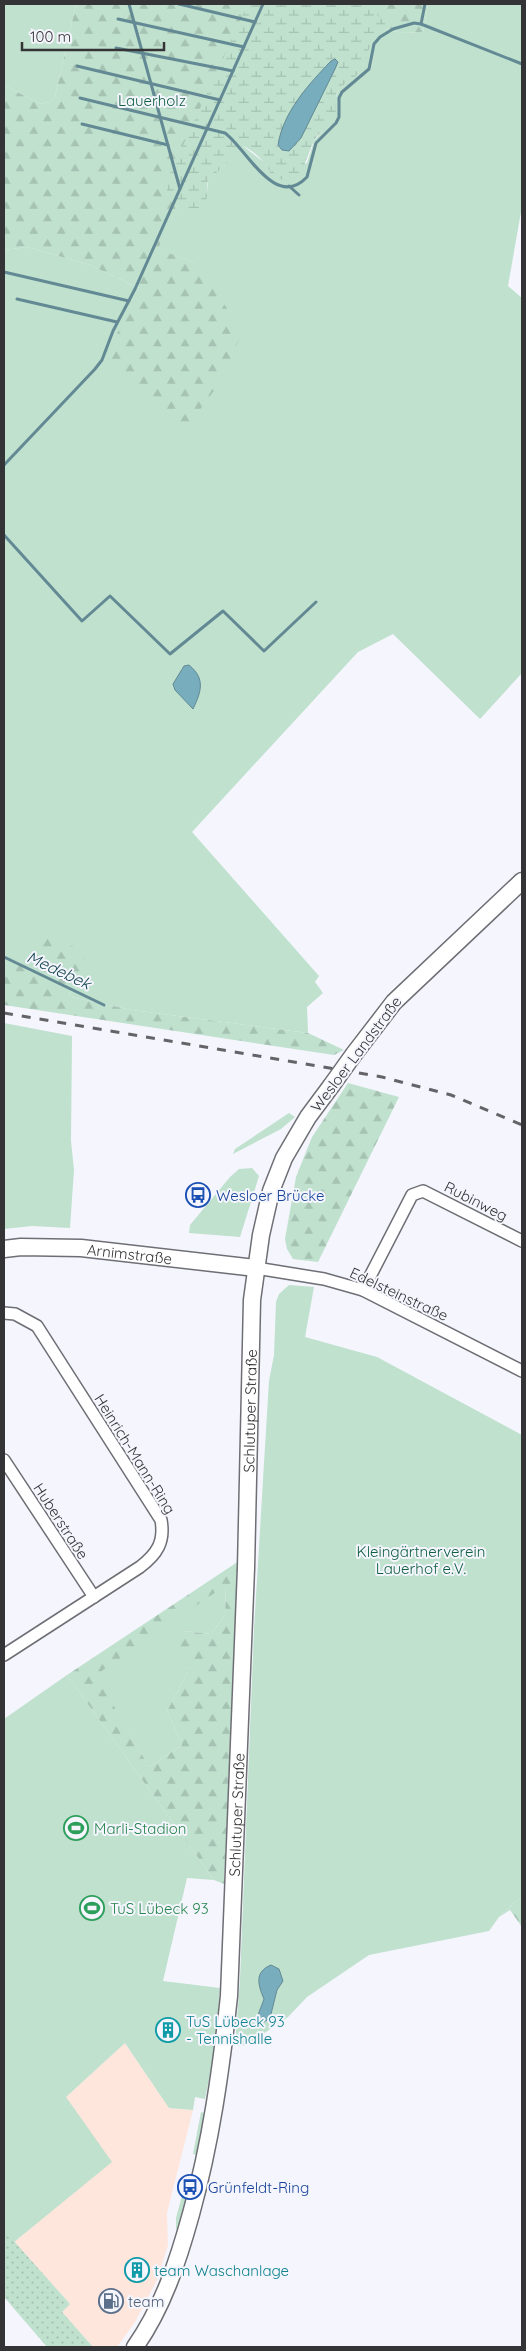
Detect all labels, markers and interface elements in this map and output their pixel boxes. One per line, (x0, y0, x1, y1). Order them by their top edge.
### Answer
scale bar (22, 20, 165, 52)
text: 100 m (30, 27, 71, 46)
park label: Lauerholz (118, 91, 186, 110)
water label: Medebek (24, 947, 95, 994)
street label: Wesloer Landstraße (306, 993, 406, 1115)
street label: Rubinweg (441, 1177, 511, 1225)
bus stop icon: Wesloer Brücke (185, 1182, 211, 1208)
place label: Wesloer Brücke (216, 1186, 325, 1205)
street label: Arnimstraße (86, 1239, 173, 1268)
street label: Edelsteinstraße (347, 1263, 451, 1325)
street label: Schlutuper Straße (239, 1349, 260, 1473)
street label: Heinrich-Mann-Ring (90, 1390, 180, 1518)
street label: Huberstraße (29, 1479, 93, 1563)
park label: Kleingärtnerverein Lauerhof e.V. (357, 1542, 485, 1578)
street label: Schlutuper Straße (224, 1753, 248, 1877)
sports icon: Marli-Stadion (63, 1815, 89, 1841)
place label: Marli-Stadion (94, 1819, 186, 1838)
sports icon: TuS Lübeck 93 (79, 1895, 105, 1921)
place label: TuS Lübeck 93 (110, 1899, 209, 1918)
place label: TuS Lübeck 93 - Tennishalle (186, 2012, 285, 2048)
building icon: TuS Lübeck 93 - Tennishalle (155, 2017, 181, 2043)
bus stop icon: Grünfeldt-Ring (177, 2174, 203, 2200)
place label: Grünfeldt-Ring (208, 2178, 309, 2197)
building icon: team Waschanlage (124, 2257, 150, 2283)
place label: team Waschanlage (154, 2261, 289, 2280)
fuel station icon: team (98, 2288, 124, 2314)
place label: team (128, 2292, 164, 2311)

